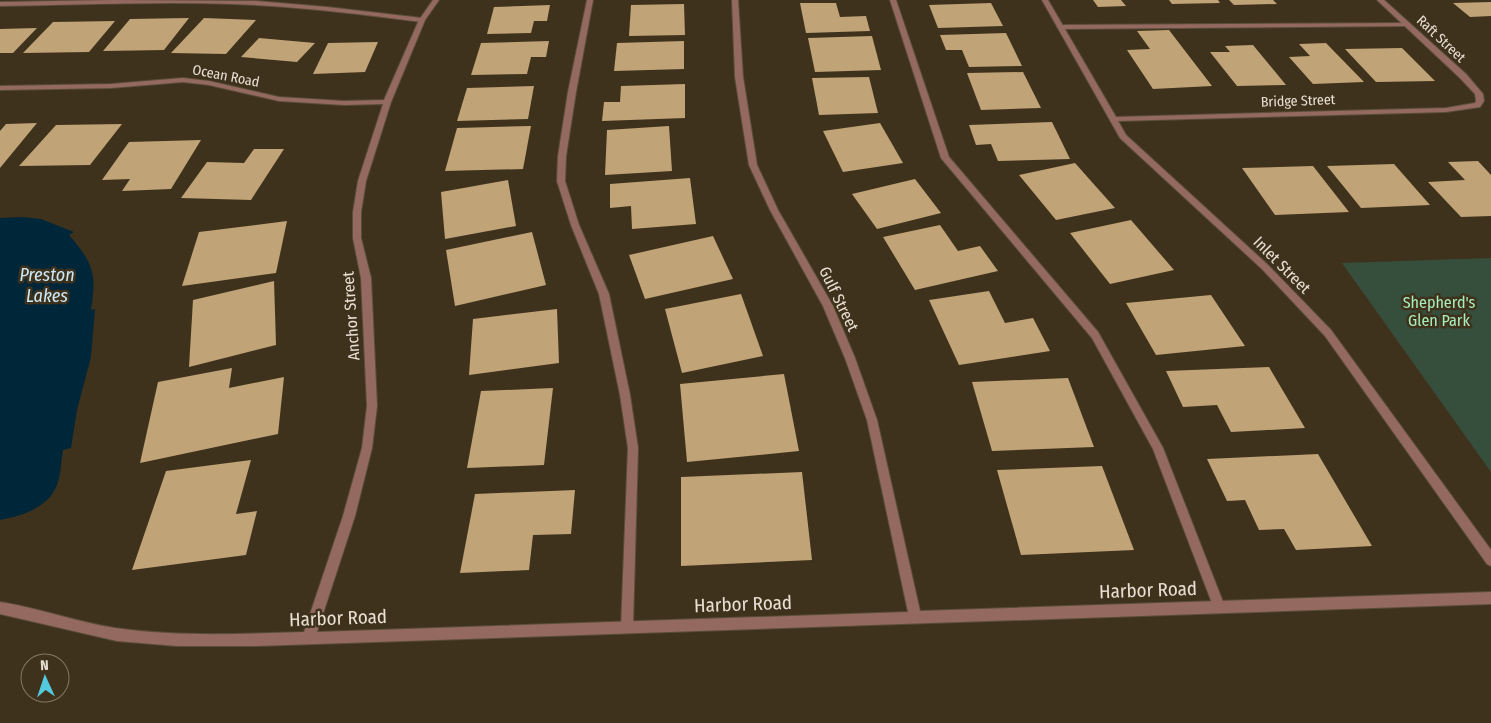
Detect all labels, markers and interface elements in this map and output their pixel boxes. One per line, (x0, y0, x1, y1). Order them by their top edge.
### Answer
street label: Raft Street (1413, 12, 1469, 66)
street label: Ocean Road (191, 61, 261, 91)
street label: Bridge Street (1260, 91, 1336, 111)
street label: Inlet Street (1249, 232, 1315, 298)
street label: Gulf Street (815, 263, 863, 335)
water label: Preston Lakes (19, 264, 75, 307)
street label: Anchor Street (338, 270, 364, 361)
park label: Shepherd's Glen Park (1403, 293, 1476, 330)
street label: Harbor Road (1099, 577, 1197, 603)
street label: Harbor Road (694, 591, 792, 617)
street label: Harbor Road (289, 605, 387, 631)
north arrow (20, 653, 70, 703)
text: N (40, 657, 49, 674)

